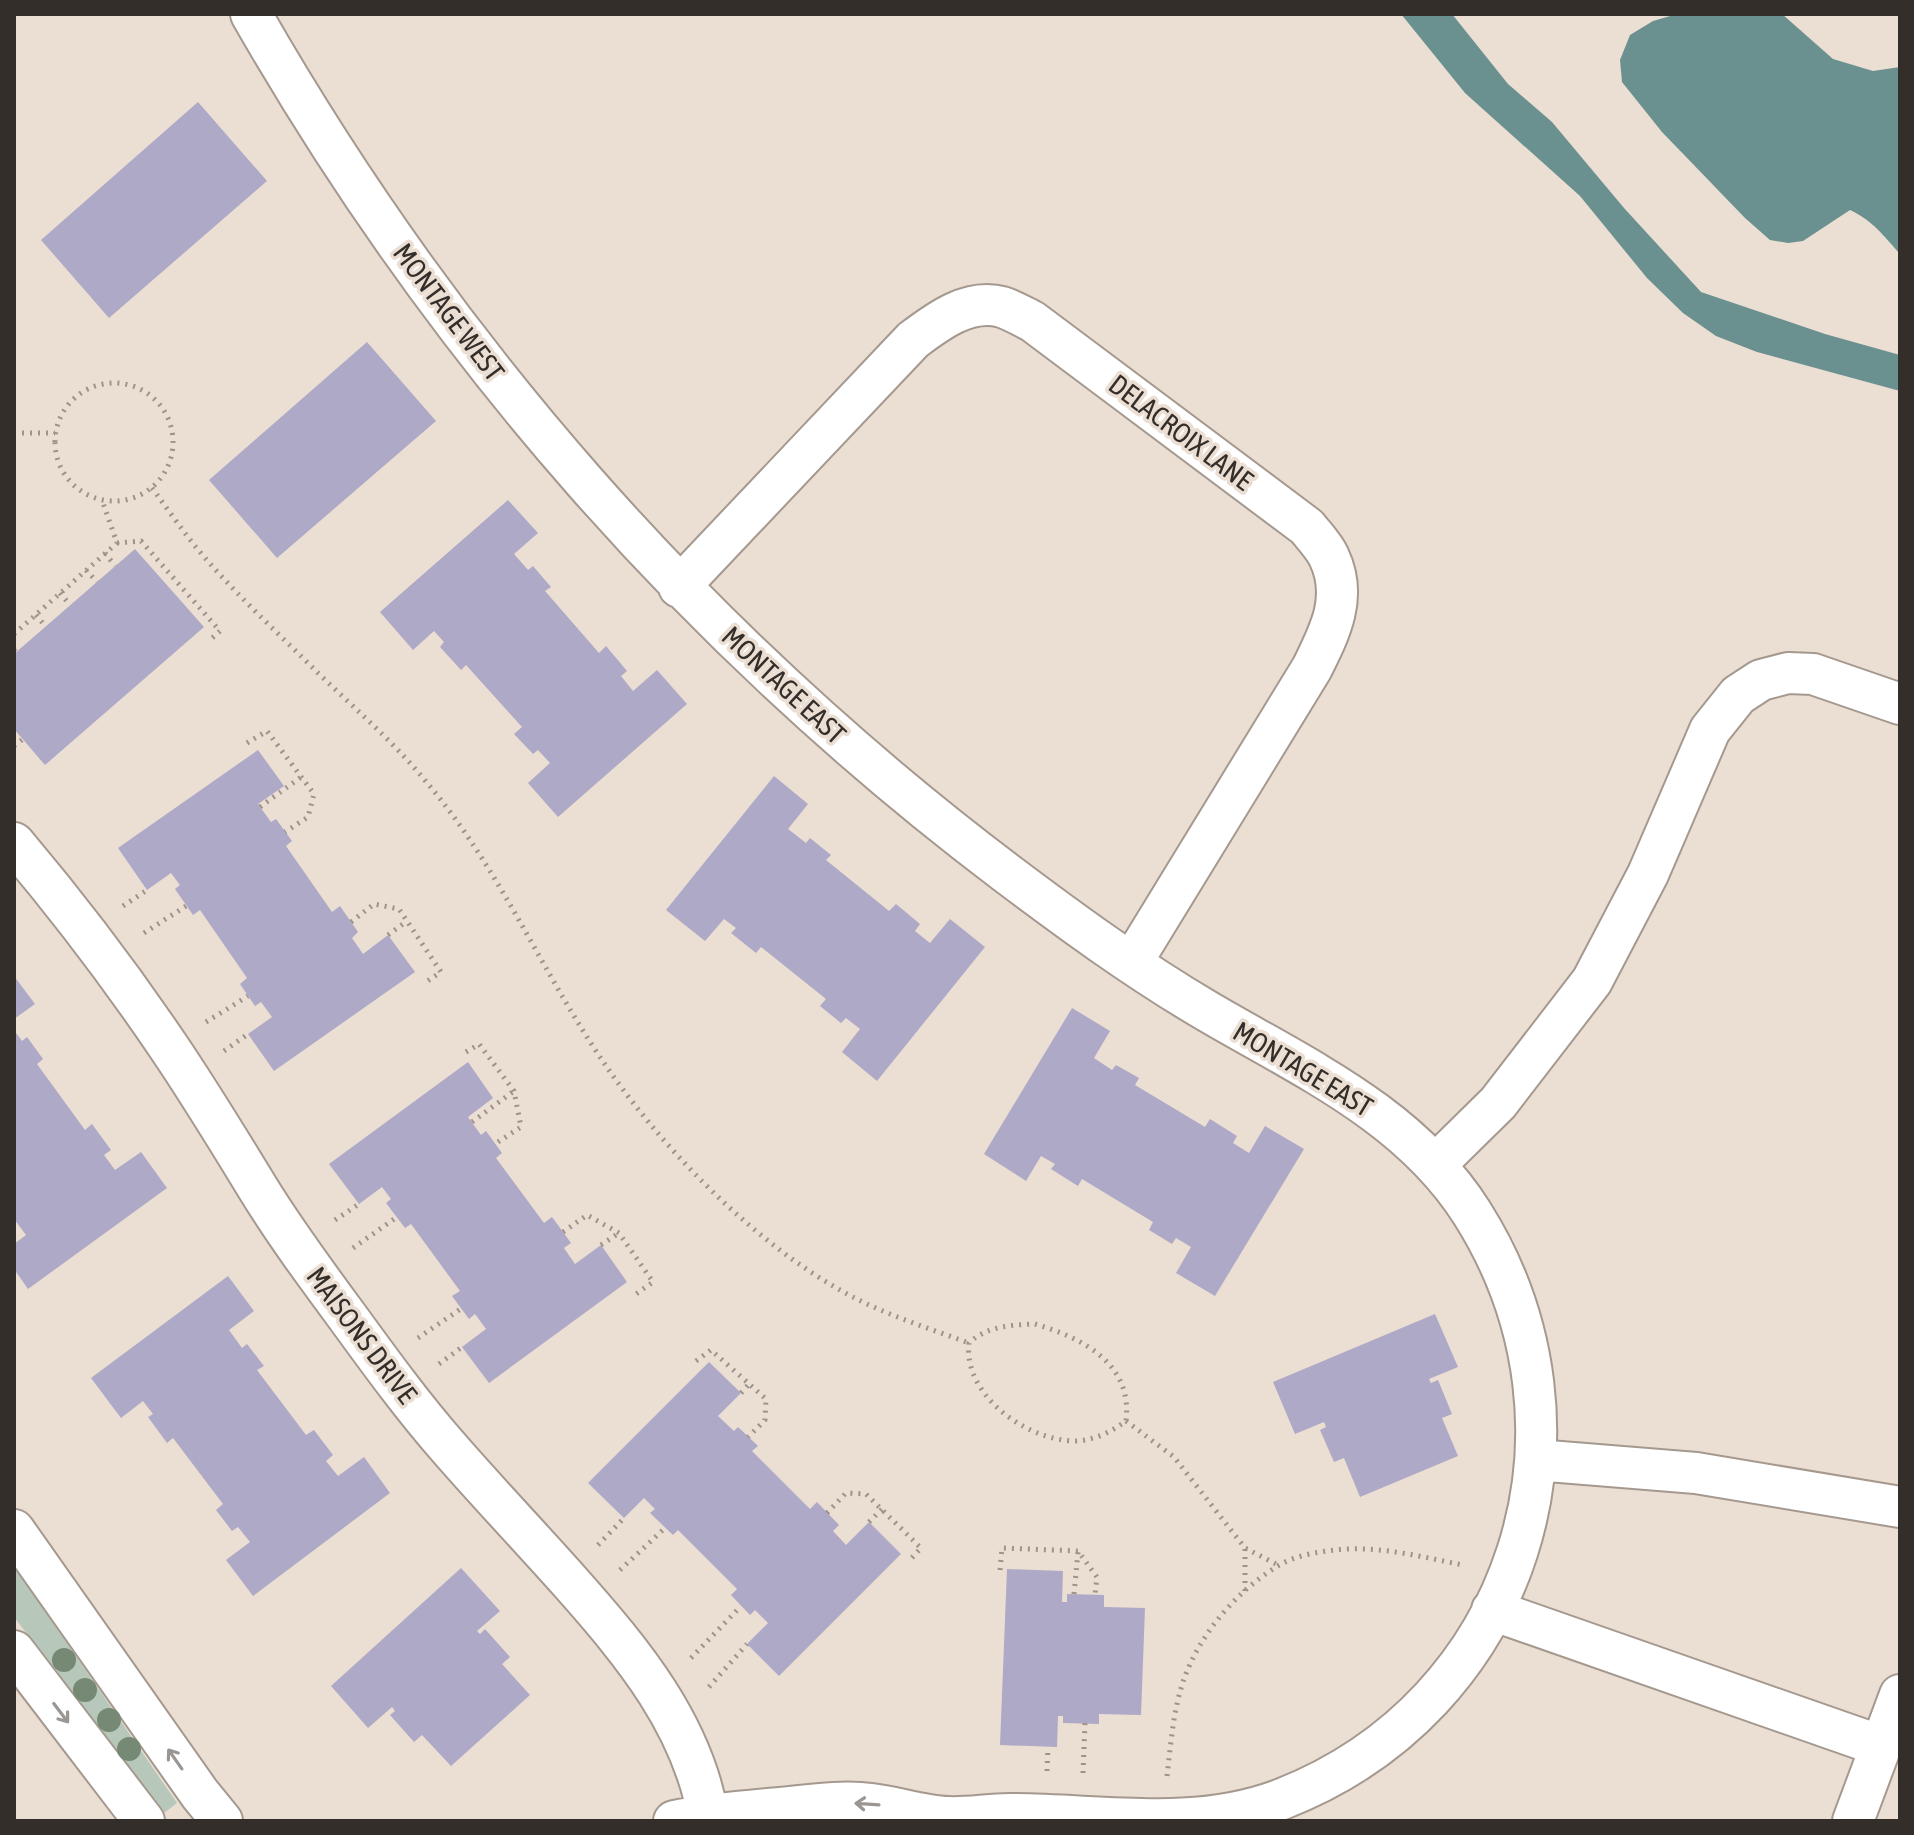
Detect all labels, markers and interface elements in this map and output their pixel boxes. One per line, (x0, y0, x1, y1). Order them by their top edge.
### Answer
street label: MONTAGE WEST (387, 237, 511, 387)
street label: DELACROIX LANE (1103, 368, 1259, 496)
street label: MONTAGE EAST (716, 620, 852, 750)
street label: MONTAGE EAST (1228, 1015, 1378, 1123)
street label: MAISONS DRIVE (300, 1261, 424, 1409)
one-way arrow (53, 1702, 70, 1723)
one-way arrow (167, 1748, 183, 1770)
one-way arrow (854, 1797, 880, 1812)

